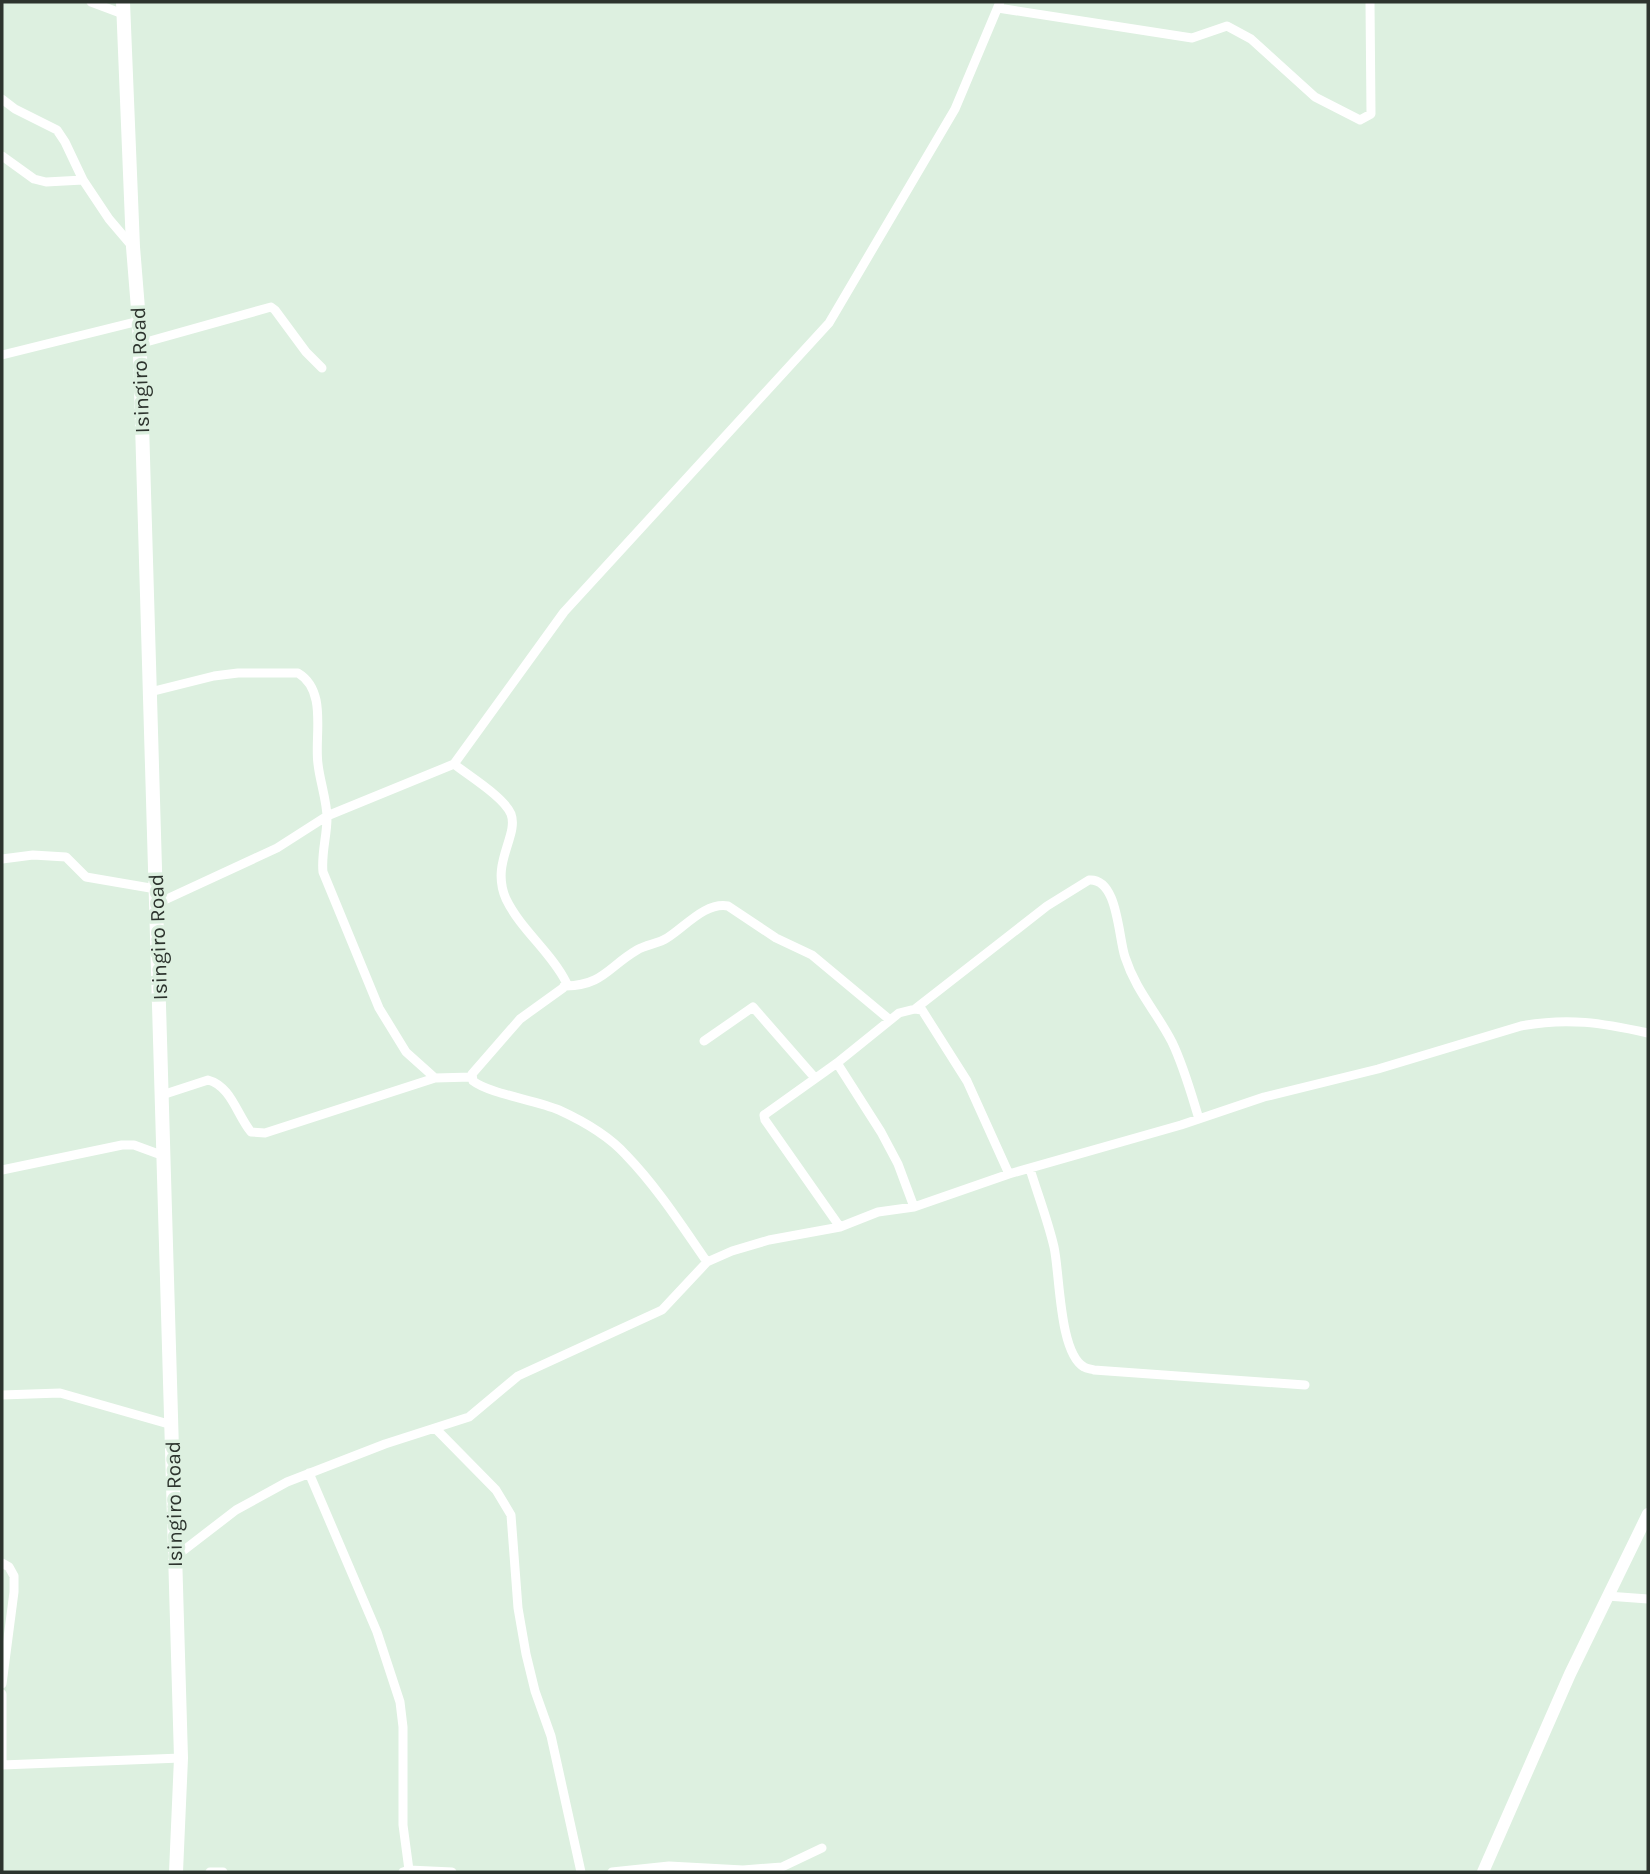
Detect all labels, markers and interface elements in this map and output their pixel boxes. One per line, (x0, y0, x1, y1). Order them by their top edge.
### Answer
street label: Isingiro Road (126, 306, 154, 434)
street label: Isingiro Road (144, 873, 172, 1001)
street label: Isingiro Road (161, 1441, 187, 1567)

